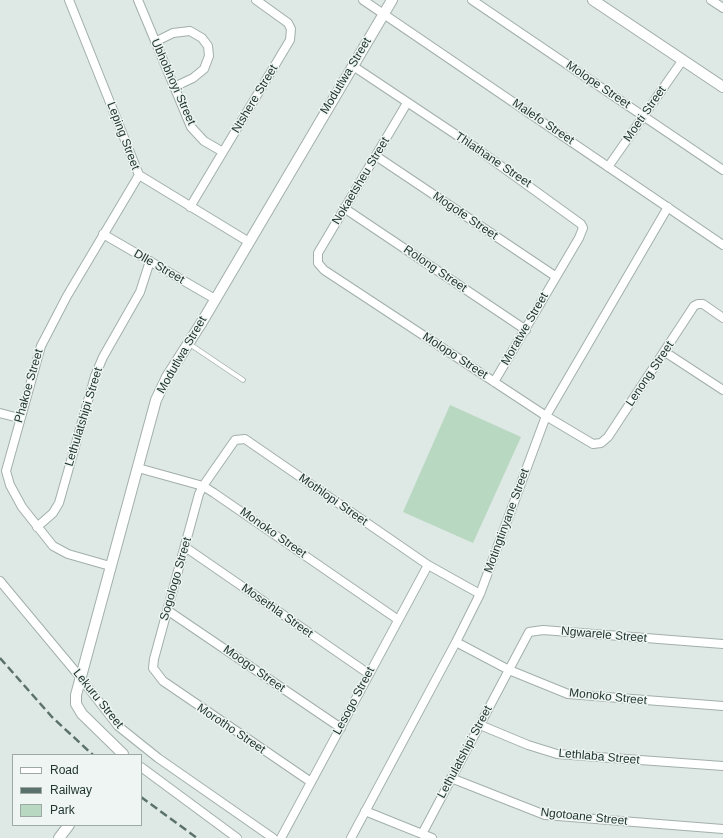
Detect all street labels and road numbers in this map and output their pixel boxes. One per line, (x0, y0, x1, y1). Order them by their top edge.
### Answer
street label: Modutlwa Street (317, 35, 375, 117)
street label: Ubhobhoyi Street (148, 37, 198, 127)
street label: Molope Street (563, 58, 633, 112)
street label: Ntshere Street (229, 62, 281, 136)
street label: Moeti Street (621, 83, 669, 145)
street label: Malefo Street (509, 96, 577, 148)
street label: Leping Street (103, 100, 143, 172)
street label: Thlathane Street (452, 129, 534, 191)
street label: Nokaetsheu Street (329, 135, 393, 227)
street label: Mogofe Street (430, 189, 500, 243)
street label: Rolong Street (401, 243, 469, 295)
street label: Dlle Street (131, 247, 187, 287)
street label: Moratwe Street (498, 290, 552, 368)
street label: Modutlwa Street (154, 314, 210, 396)
street label: Molopo Street (420, 330, 490, 382)
street label: Lenong Street (623, 339, 677, 409)
street label: Phakoe Street (12, 347, 46, 425)
street label: Lethulatshipi Street (62, 366, 106, 468)
street label: Motingtinyane Street (481, 467, 533, 575)
street label: Mothlopi Street (296, 471, 370, 529)
street label: Monoko Street (237, 505, 309, 561)
street label: Sogologo Street (157, 536, 195, 622)
street label: Mosethla Street (238, 581, 316, 641)
street label: Ngwarele Street (561, 624, 647, 646)
street label: Moogo Street (220, 642, 288, 696)
street label: Lesogo Street (330, 665, 378, 737)
street label: Lekuru Street (70, 666, 126, 732)
street label: Monoko Street (568, 686, 648, 708)
street label: Morotho Street (194, 701, 268, 757)
street label: Lethulatshipi Street (435, 703, 495, 801)
street label: Lethlaba Street (558, 746, 640, 768)
street label: Ngotoane Street (540, 805, 628, 829)

